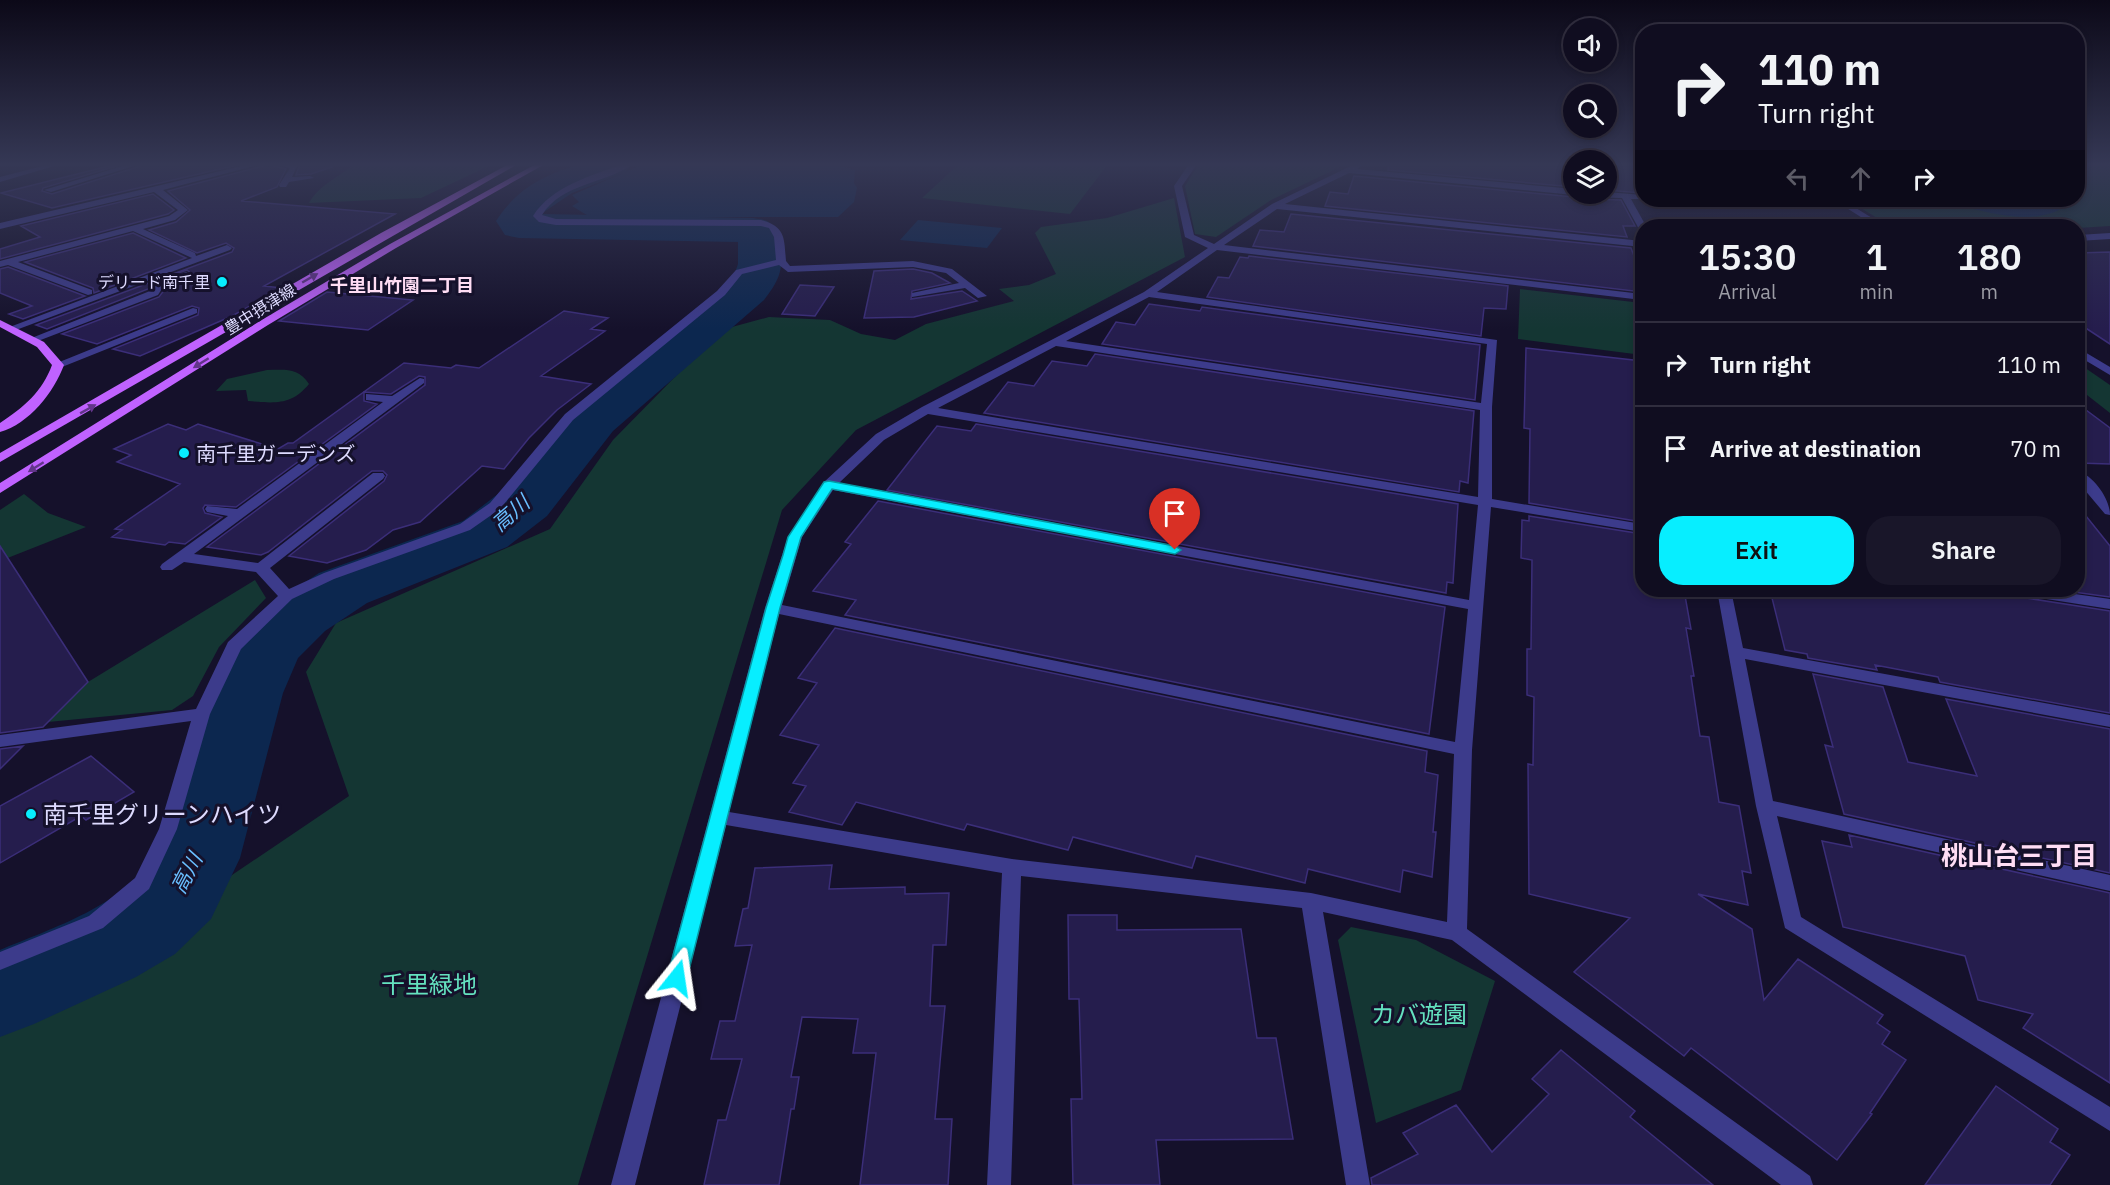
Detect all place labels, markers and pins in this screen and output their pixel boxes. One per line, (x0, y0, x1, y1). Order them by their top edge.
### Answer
place label: デリード南千里 (98, 272, 210, 292)
marker: デリード南千里 (215, 275, 229, 289)
place label: 南千里ガーデンズ (196, 440, 356, 467)
marker: 南千里ガーデンズ (177, 446, 191, 460)
pin (1149, 488, 1200, 550)
place label: 南千里グリーンハイツ (43, 798, 281, 830)
marker: 南千里グリーンハイツ (24, 807, 38, 821)

